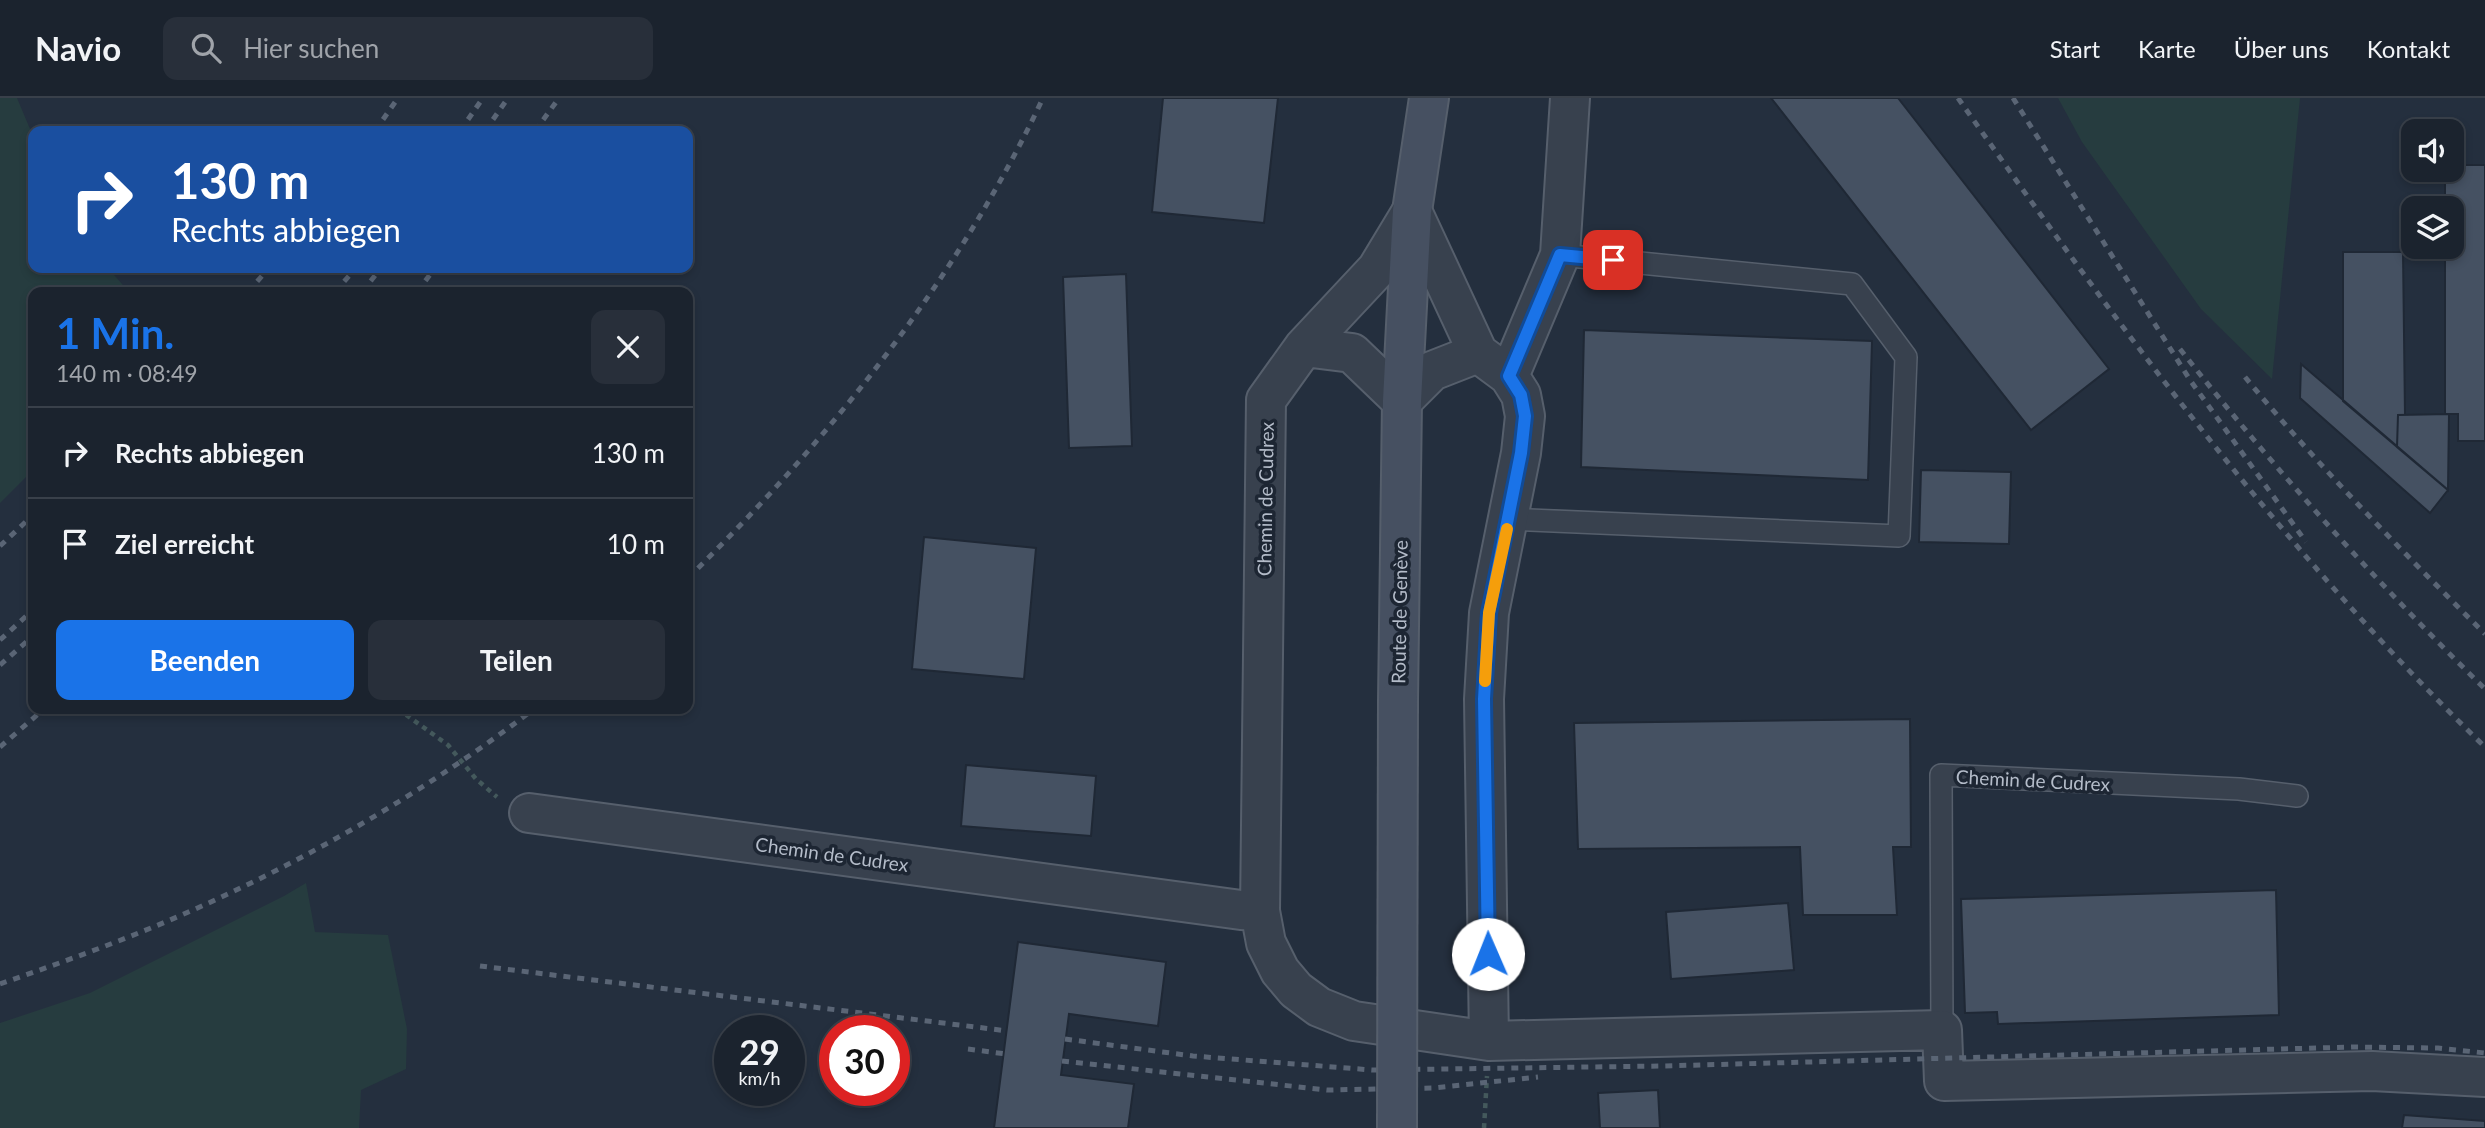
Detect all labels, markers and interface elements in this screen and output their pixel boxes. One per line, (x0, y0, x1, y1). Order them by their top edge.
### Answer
search box (163, 17, 653, 80)
text: Navio (35, 28, 121, 68)
icon: search (187, 29, 225, 67)
text: Hier suchen (243, 32, 379, 64)
text: Start (2050, 34, 2100, 63)
text: Karte (2138, 34, 2196, 63)
text: Über uns (2234, 34, 2329, 63)
text: Kontakt (2367, 34, 2450, 63)
map controls (2401, 119, 2464, 259)
button: sound (2401, 119, 2464, 182)
text: 130 m (171, 151, 309, 209)
icon: right (56, 154, 147, 245)
button: layers (2401, 196, 2464, 259)
text: Rechts abbiegen (171, 210, 401, 249)
pin (1583, 230, 1643, 290)
icon: arrive (1594, 241, 1632, 279)
text: 1 Min. (56, 308, 174, 358)
button: close (591, 310, 665, 384)
text: 140 m · 08:49 (56, 359, 198, 387)
street label: Chemin de Cudrex (1252, 421, 1278, 576)
icon: right (56, 434, 94, 472)
text: Rechts abbiegen (115, 437, 304, 469)
text: 130 m (592, 437, 665, 469)
icon: arrive (56, 525, 94, 563)
text: Ziel erreicht (115, 528, 254, 560)
text: 10 m (607, 528, 665, 560)
street label: Route de Genève (1386, 540, 1412, 684)
button: Beenden (56, 620, 354, 700)
button: Teilen (368, 620, 665, 700)
street label: Chemin de Cudrex (1955, 764, 2111, 796)
street label: Chemin de Cudrex (754, 832, 910, 876)
position arrow (1451, 917, 1525, 991)
speed limit sign: 30 (819, 1015, 910, 1106)
text: 29 (739, 1030, 780, 1072)
text: km/h (738, 1067, 781, 1089)

